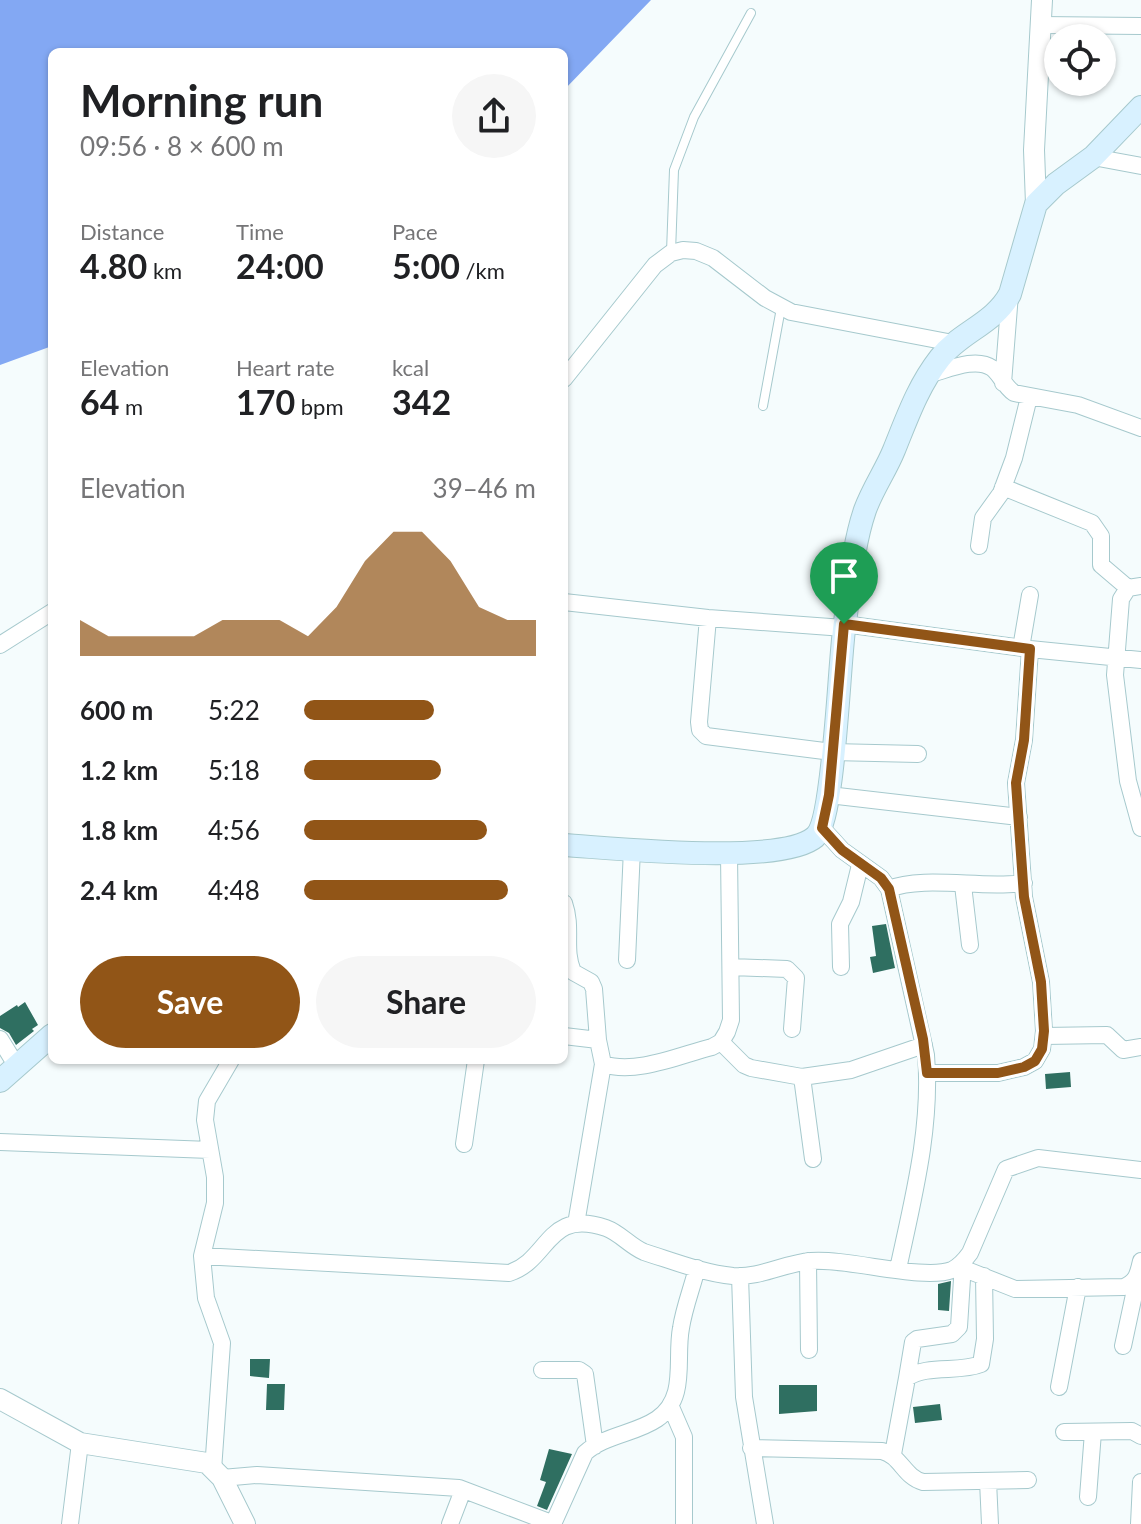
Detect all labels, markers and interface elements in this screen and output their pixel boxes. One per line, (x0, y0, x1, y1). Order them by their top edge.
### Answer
map controls (1044, 24, 1116, 96)
button: locate (1044, 24, 1116, 96)
text: Morning run (80, 74, 323, 126)
button: share (452, 74, 536, 158)
text: 09:56 · 8 × 600 m (80, 130, 284, 162)
text: Distance (80, 218, 164, 245)
text: Time (236, 218, 284, 245)
text: Pace (392, 218, 438, 245)
text: 4.80 (80, 245, 147, 286)
text: 24:00 (236, 245, 324, 286)
text: 5:00 (392, 245, 460, 286)
text: km (147, 257, 182, 284)
text: /km (460, 257, 505, 284)
text: Elevation (80, 354, 169, 381)
text: Heart rate (236, 354, 335, 381)
text: kcal (392, 354, 429, 381)
text: 64 (80, 381, 119, 422)
text: 170 (236, 381, 295, 422)
text: 342 (392, 381, 451, 422)
text: m (119, 393, 143, 420)
text: bpm (295, 393, 344, 420)
text: Elevation (80, 472, 186, 504)
text: 39–46 m (433, 472, 536, 504)
pin (810, 542, 878, 624)
icon: arrive (822, 554, 866, 598)
text: 600 m (80, 694, 153, 726)
text: 5:22 (208, 694, 260, 726)
text: 1.2 km (80, 754, 158, 786)
text: 5:18 (208, 754, 260, 786)
text: 1.8 km (80, 814, 158, 846)
text: 4:56 (208, 814, 260, 846)
text: 2.4 km (80, 874, 158, 906)
text: 4:48 (208, 874, 260, 906)
button: Save (80, 956, 300, 1048)
button: Share (316, 956, 536, 1048)

